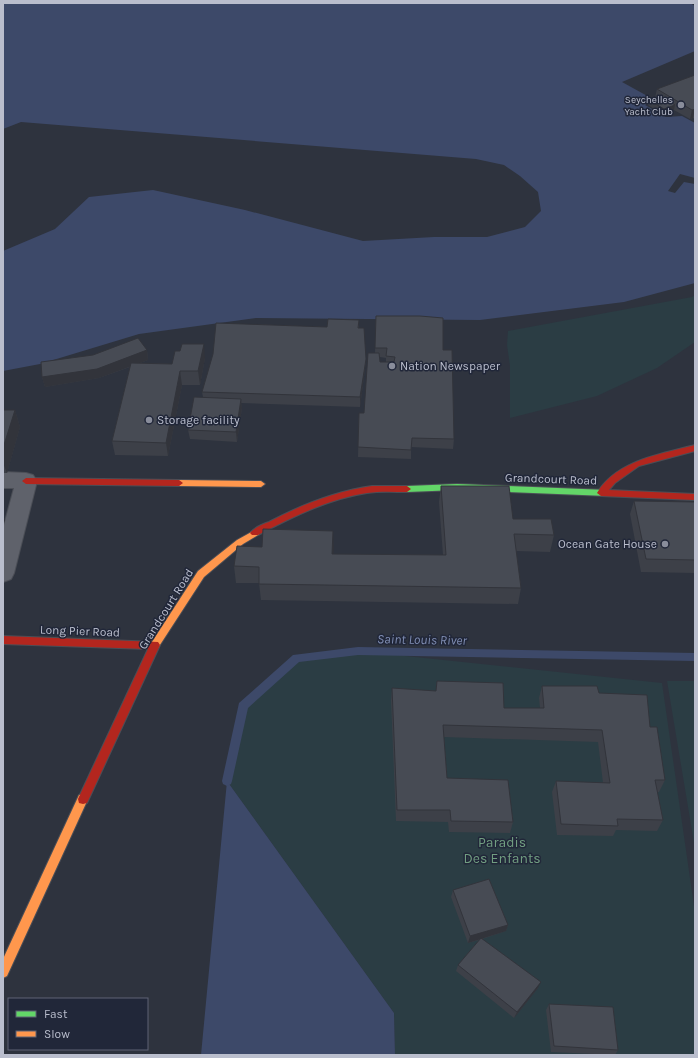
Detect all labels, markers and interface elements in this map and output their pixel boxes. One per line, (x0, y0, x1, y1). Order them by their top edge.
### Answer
place label: Seychelles Yacht Club (624, 94, 673, 118)
marker: Seychelles Yacht Club (676, 100, 686, 110)
place label: Nation Newspaper (400, 359, 501, 373)
marker: Nation Newspaper (387, 361, 397, 371)
place label: Storage facility (157, 413, 240, 427)
marker: Storage facility (144, 415, 154, 425)
street label: Grandcourt Road (505, 470, 597, 488)
place label: Ocean Gate House (558, 537, 657, 551)
marker: Ocean Gate House (660, 539, 670, 549)
street label: Grandcourt Road (136, 566, 196, 652)
street label: Long Pier Road (40, 623, 120, 639)
water label: Saint Louis River (377, 631, 468, 648)
park label: Paradis Des Enfants (464, 834, 541, 867)
legend (8, 998, 148, 1050)
text: Fast (44, 1007, 68, 1021)
text: Slow (44, 1027, 70, 1041)

